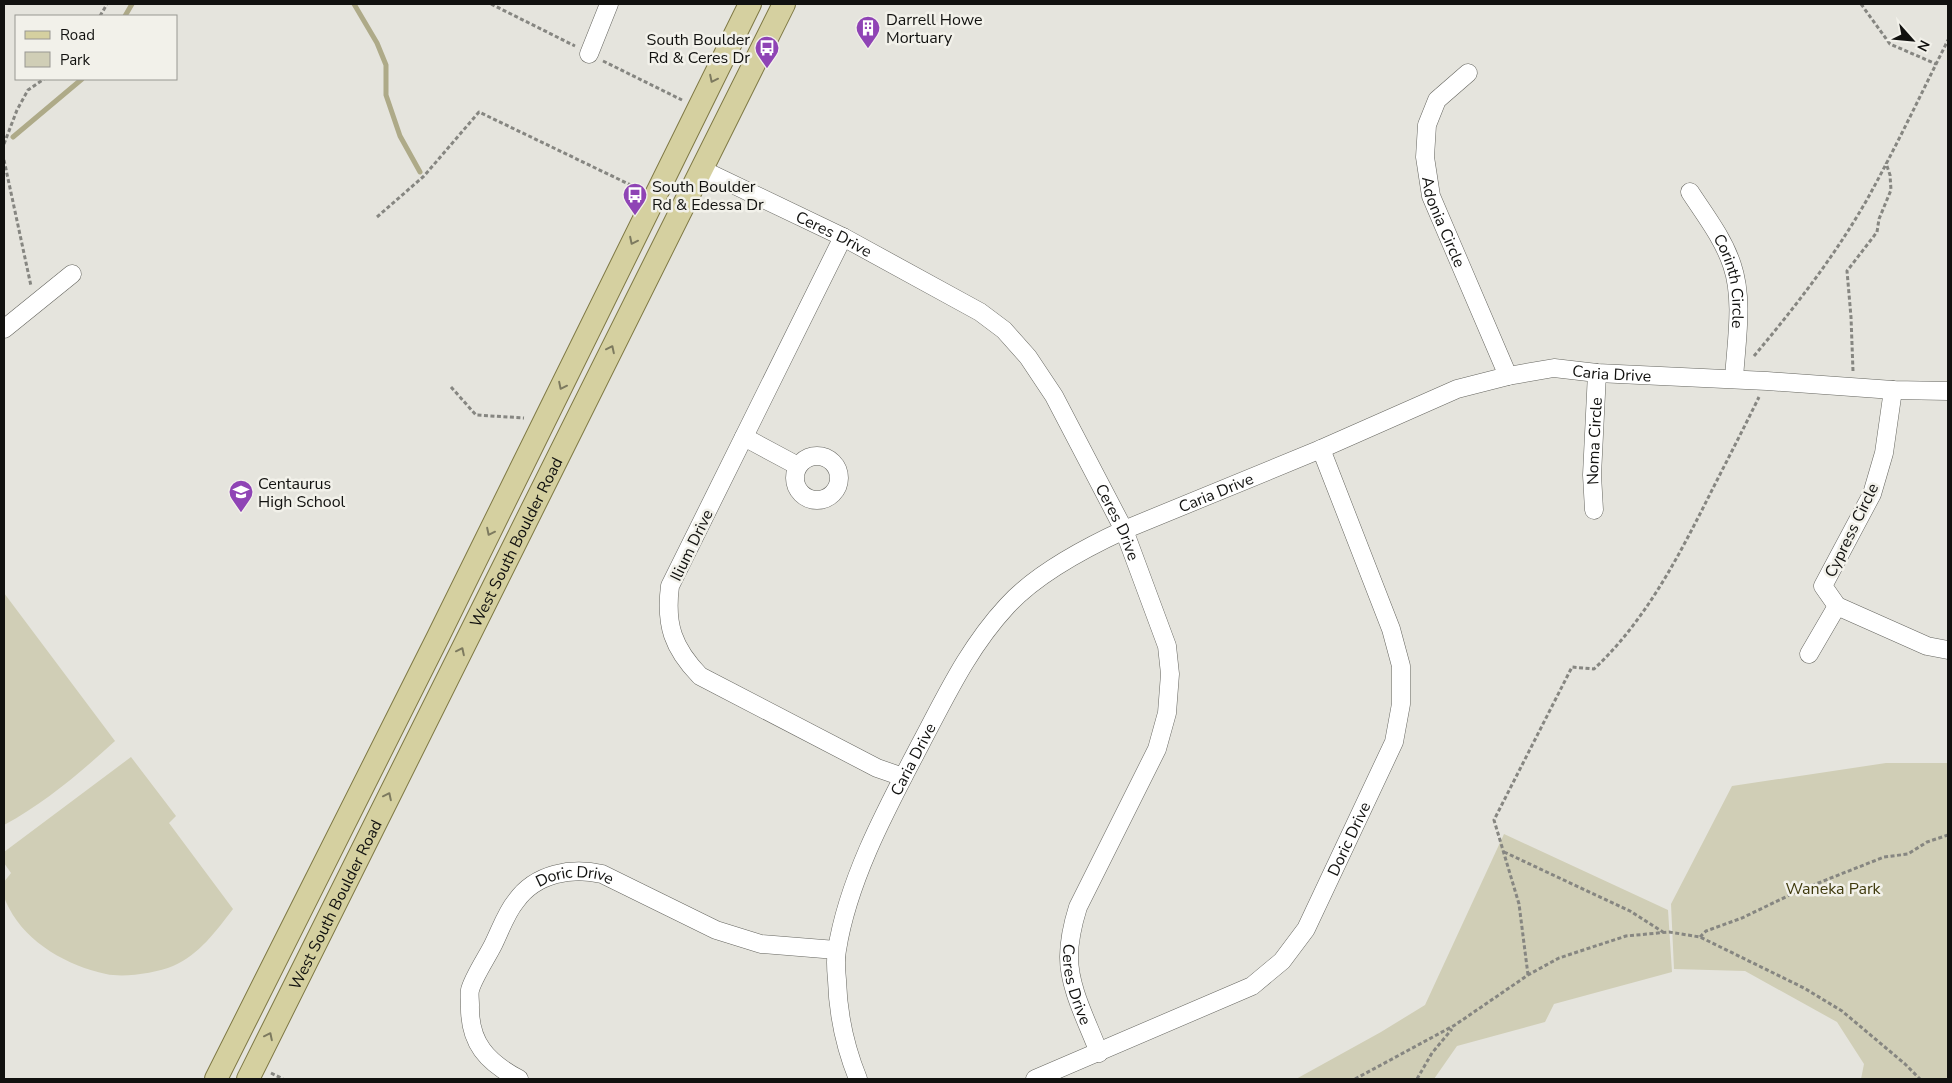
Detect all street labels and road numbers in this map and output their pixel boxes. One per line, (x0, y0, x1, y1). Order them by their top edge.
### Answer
street label: Adonia Circle (1416, 175, 1470, 271)
street label: Ceres Drive (792, 206, 876, 263)
street label: Corinth Circle (1708, 230, 1748, 329)
street label: Caria Drive (1571, 360, 1652, 388)
street label: Noma Circle (1582, 397, 1608, 486)
street label: West South Boulder Road (465, 454, 568, 631)
street label: Caria Drive (1175, 468, 1257, 518)
street label: Ceres Drive (1090, 480, 1144, 564)
street label: Cypress Circle (1820, 480, 1884, 581)
street label: Ilium Drive (665, 506, 719, 585)
street label: Caria Drive (885, 719, 942, 800)
street label: Doric Drive (1322, 798, 1376, 880)
street label: West South Boulder Road (284, 816, 388, 994)
street label: Doric Drive (532, 861, 617, 893)
street label: Ceres Drive (1057, 943, 1096, 1028)

